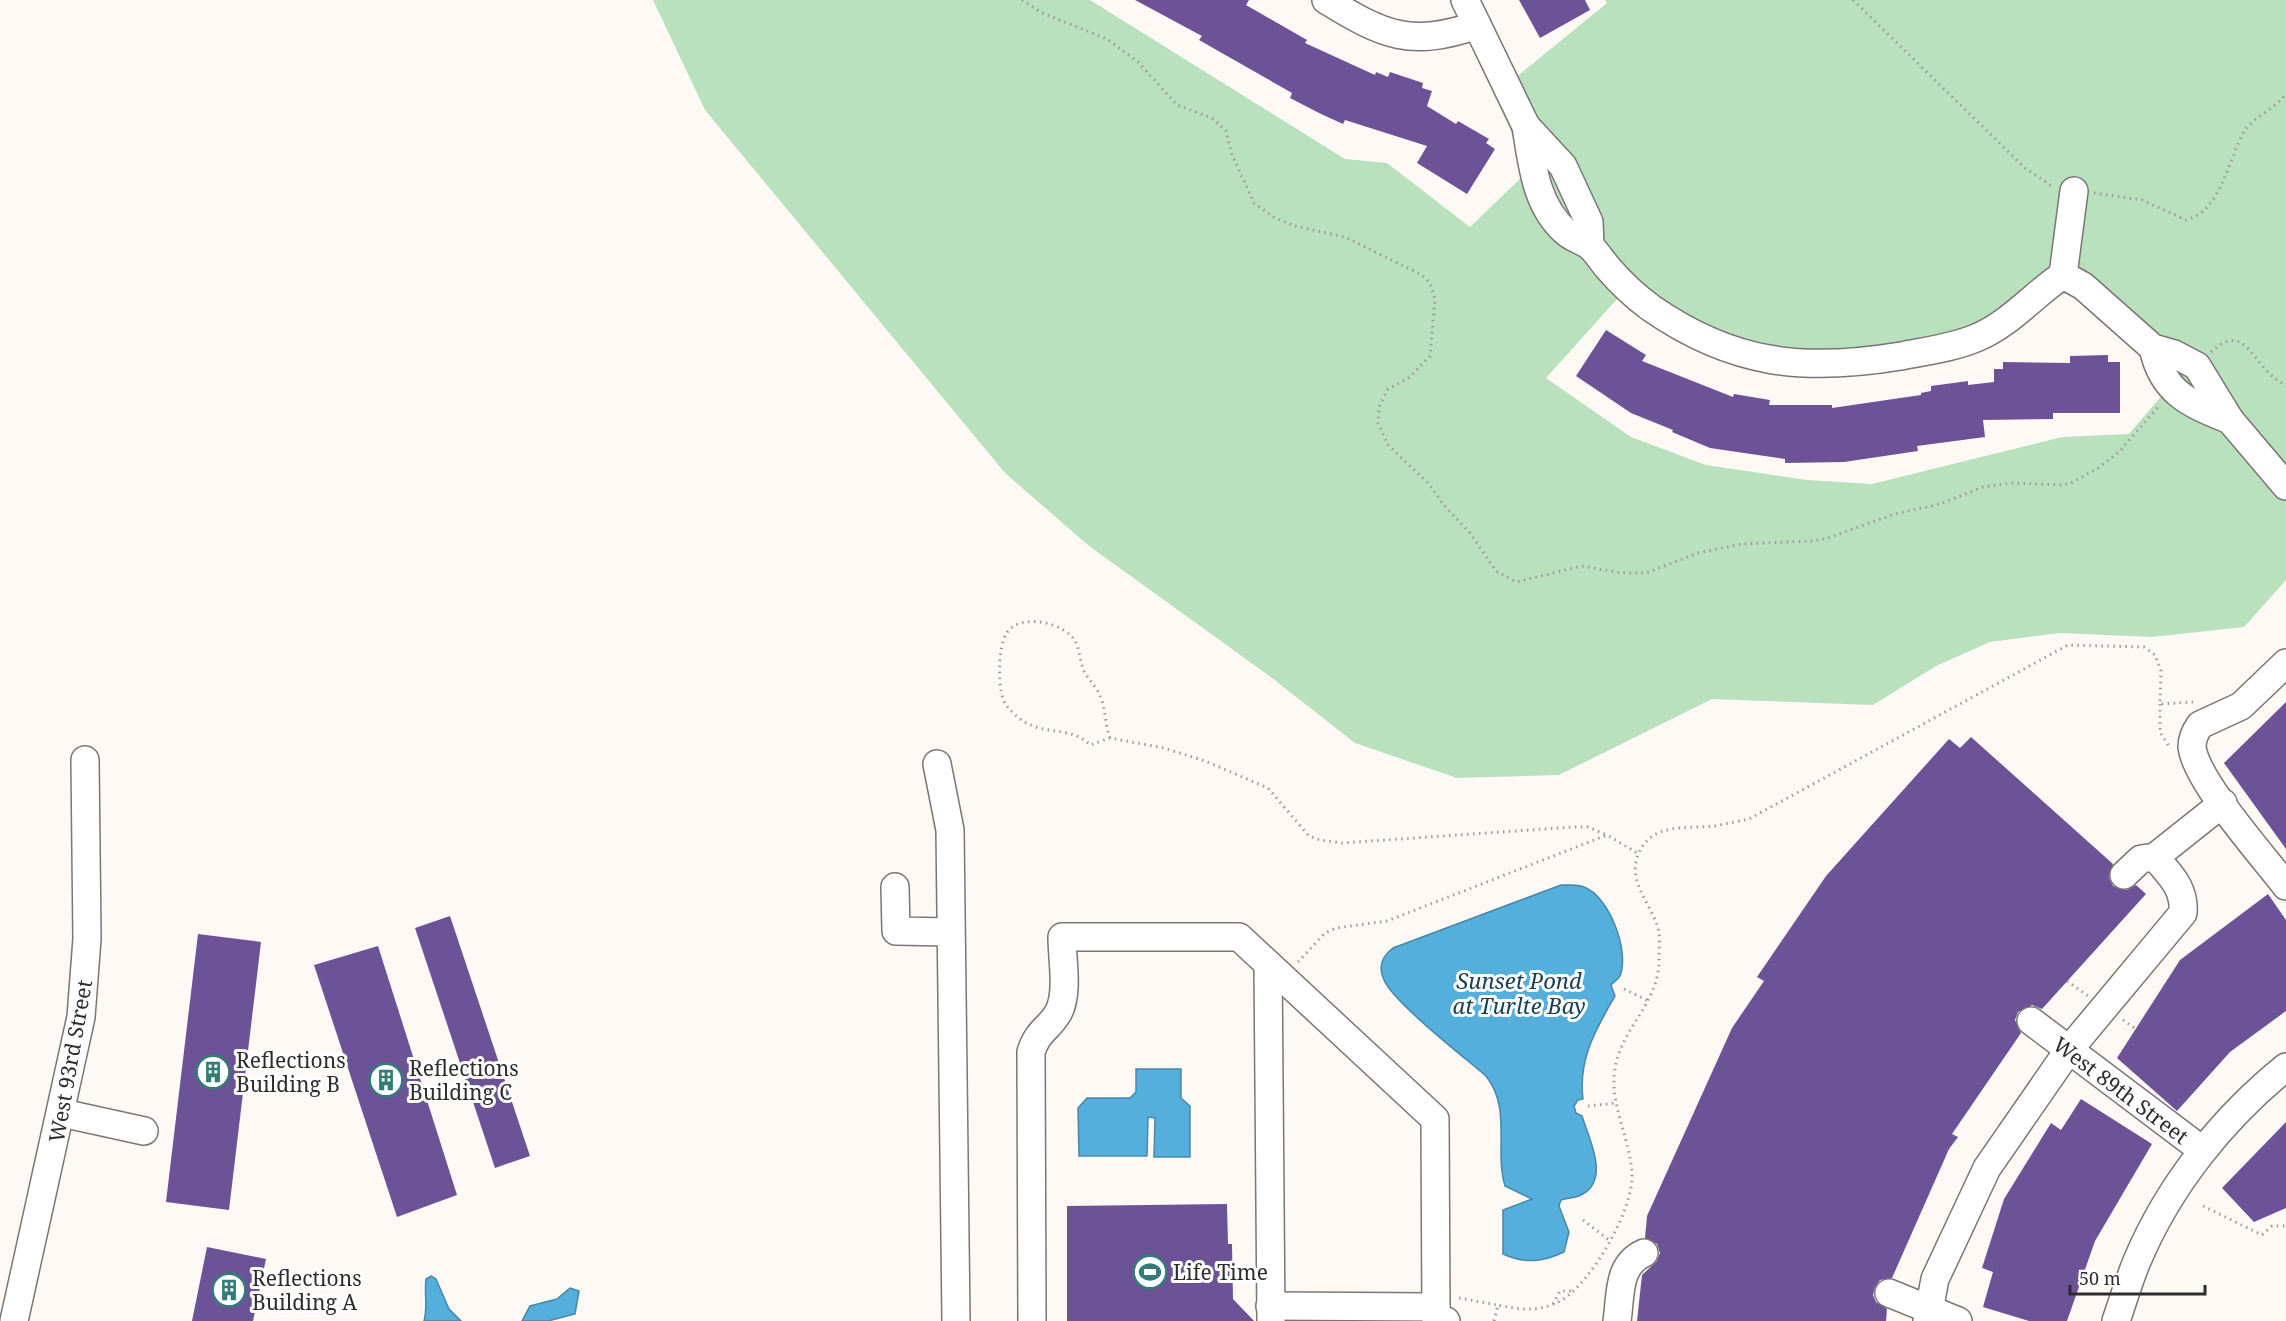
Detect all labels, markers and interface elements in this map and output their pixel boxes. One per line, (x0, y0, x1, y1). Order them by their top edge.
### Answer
water label: Sunset Pond at Turlte Bay (1452, 965, 1586, 1020)
street label: West 93rd Street (42, 978, 98, 1144)
street label: West 89th Street (2048, 1030, 2194, 1150)
place label: Reflections Building B (236, 1046, 346, 1098)
building icon: Reflections Building B (195, 1054, 231, 1090)
place label: Reflections Building C (409, 1054, 519, 1106)
building icon: Reflections Building C (368, 1062, 404, 1098)
sports icon: Life Time (1132, 1254, 1168, 1290)
place label: Life Time (1173, 1258, 1268, 1286)
scale bar (2070, 1258, 2205, 1296)
place label: Reflections Building A (252, 1264, 362, 1316)
text: 50 m (2079, 1266, 2121, 1290)
building icon: Reflections Building A (211, 1272, 247, 1308)

